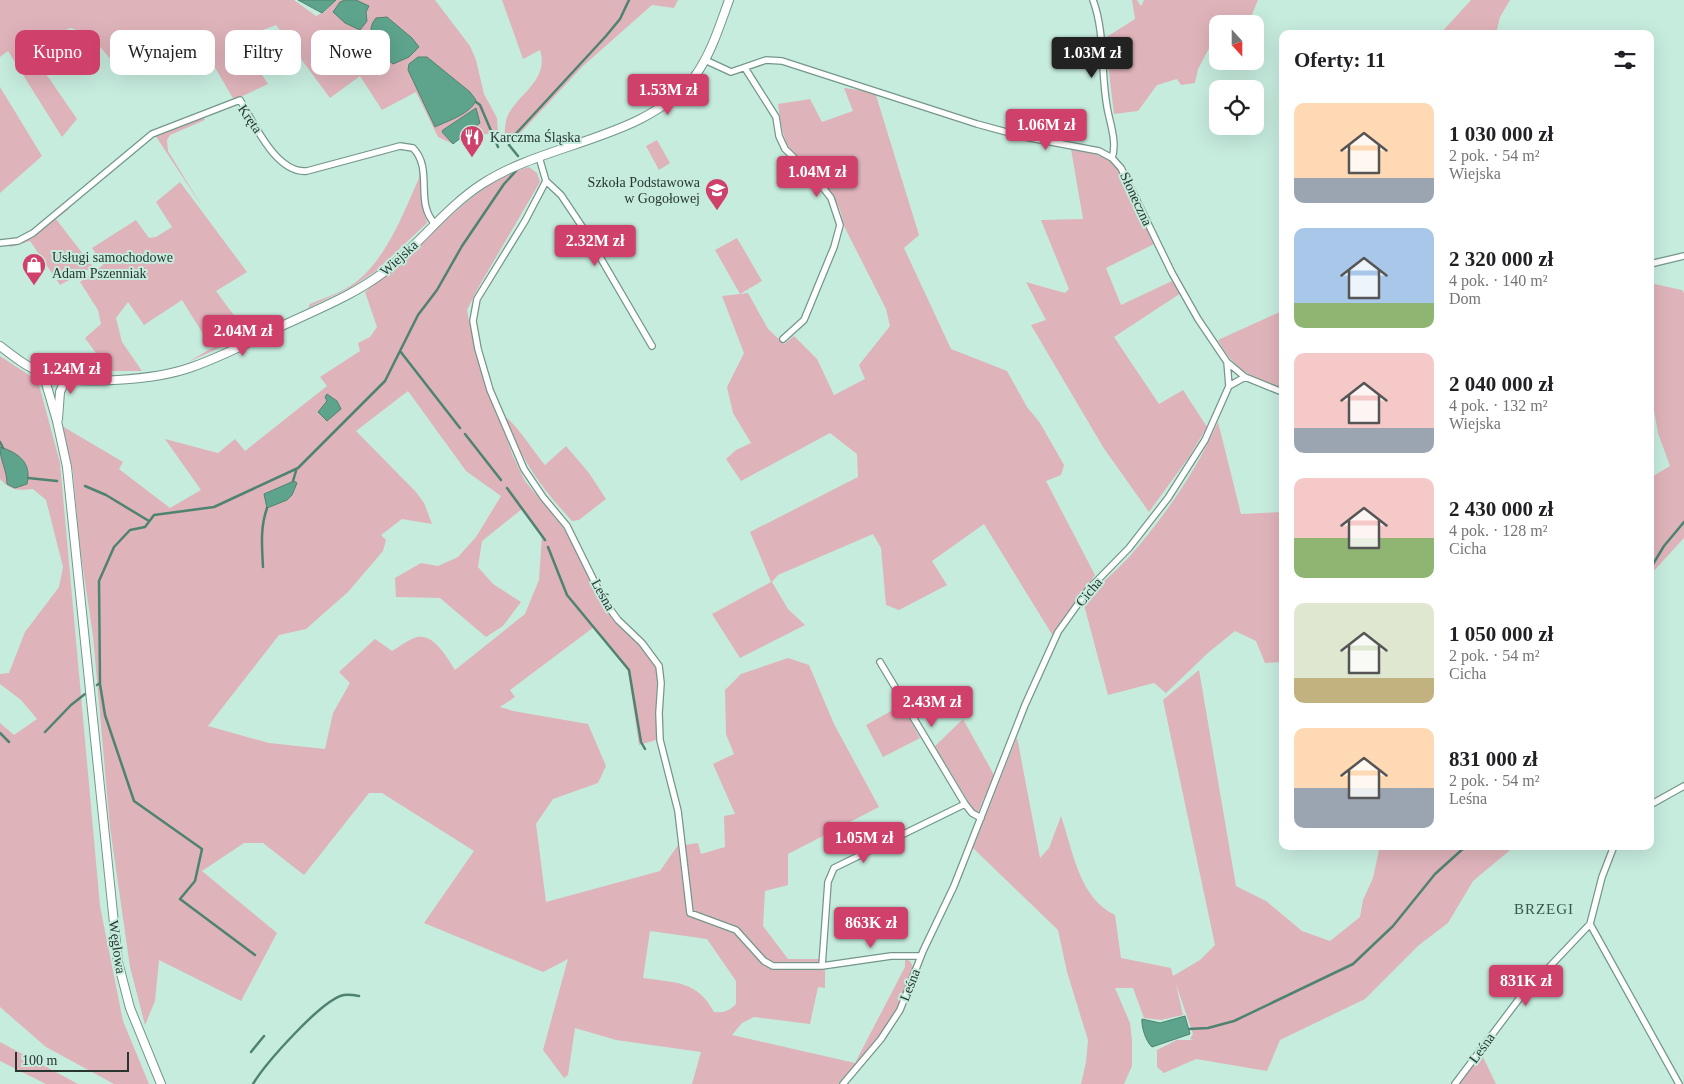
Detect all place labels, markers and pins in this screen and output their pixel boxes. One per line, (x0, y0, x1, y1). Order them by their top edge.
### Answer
pin: 1.03M zł (1040, 36, 1144, 79)
pin: 1.53M zł (616, 74, 720, 116)
pin: 1.06M zł (994, 108, 1098, 151)
restaurant icon: Karczma Śląska (459, 124, 485, 158)
place label: Karczma Śląska (490, 129, 581, 145)
pin: 1.04M zł (765, 156, 869, 198)
place label: Szkoła Podstawowa w Gogołowej (588, 175, 701, 206)
school or university icon: Szkoła Podstawowa w Gogołowej (704, 177, 730, 211)
pin: 2.32M zł (543, 224, 647, 267)
place label: Usługi samochodowe Adam Pszenniak (52, 250, 173, 281)
shop icon: Usługi samochodowe Adam Pszenniak (21, 252, 47, 286)
pin: 2.04M zł (191, 314, 295, 357)
pin: 1.24M zł (19, 352, 123, 395)
pin: 2.43M zł (880, 686, 984, 728)
pin: 1.05M zł (812, 822, 916, 864)
pin: 863K zł (825, 906, 917, 949)
pin: 831K zł (1480, 964, 1572, 1007)

